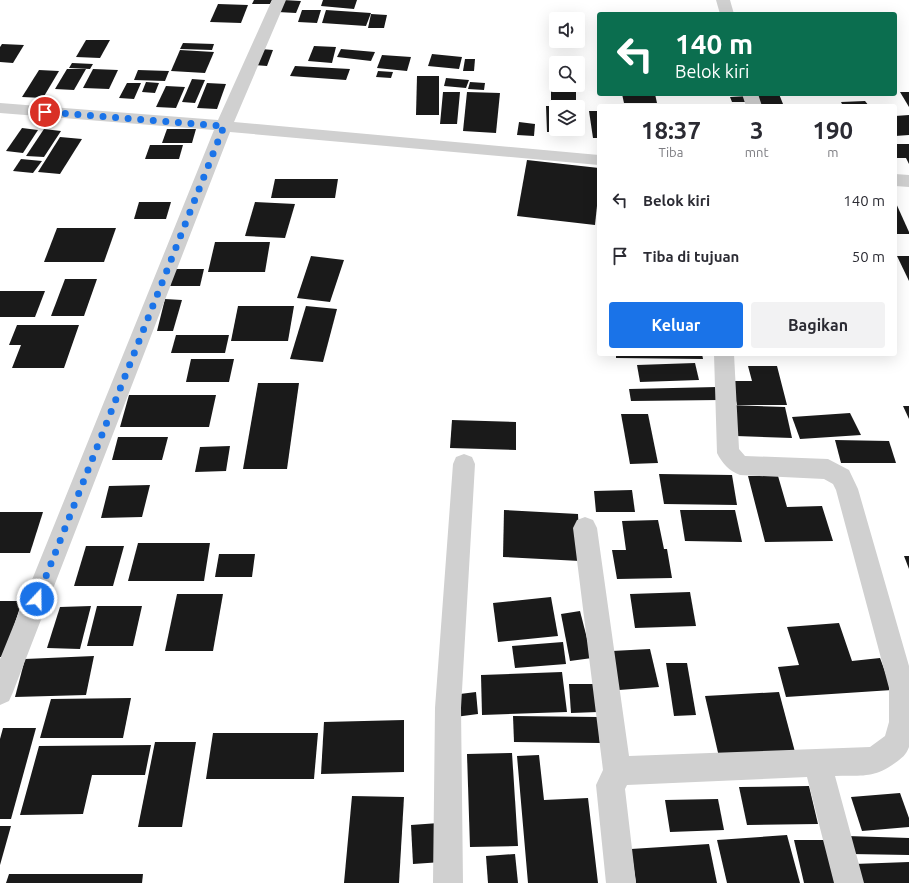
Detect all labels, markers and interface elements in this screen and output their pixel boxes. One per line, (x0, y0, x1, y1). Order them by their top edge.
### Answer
map controls (549, 12, 585, 136)
button: sound (549, 12, 585, 48)
icon: left (609, 28, 661, 80)
text: 140 m (675, 28, 753, 59)
button: search (549, 56, 585, 92)
text: Belok kiri (675, 61, 749, 81)
pin (28, 95, 62, 129)
button: layers (549, 100, 585, 136)
icon: arrive (34, 101, 56, 123)
text: 18:37 (641, 117, 701, 144)
text: 3 (750, 117, 764, 144)
text: 190 (813, 117, 853, 144)
text: Tiba (658, 145, 683, 159)
text: mnt (745, 145, 769, 159)
text: m (827, 145, 838, 159)
icon: left (609, 189, 631, 211)
text: Belok kiri (643, 192, 710, 209)
text: 140 m (843, 192, 885, 209)
icon: arrive (609, 245, 631, 267)
text: Tiba di tujuan (643, 248, 739, 265)
text: 50 m (852, 248, 885, 265)
button: Keluar (609, 302, 743, 348)
button: Bagikan (751, 302, 885, 348)
position arrow (16, 578, 58, 620)

